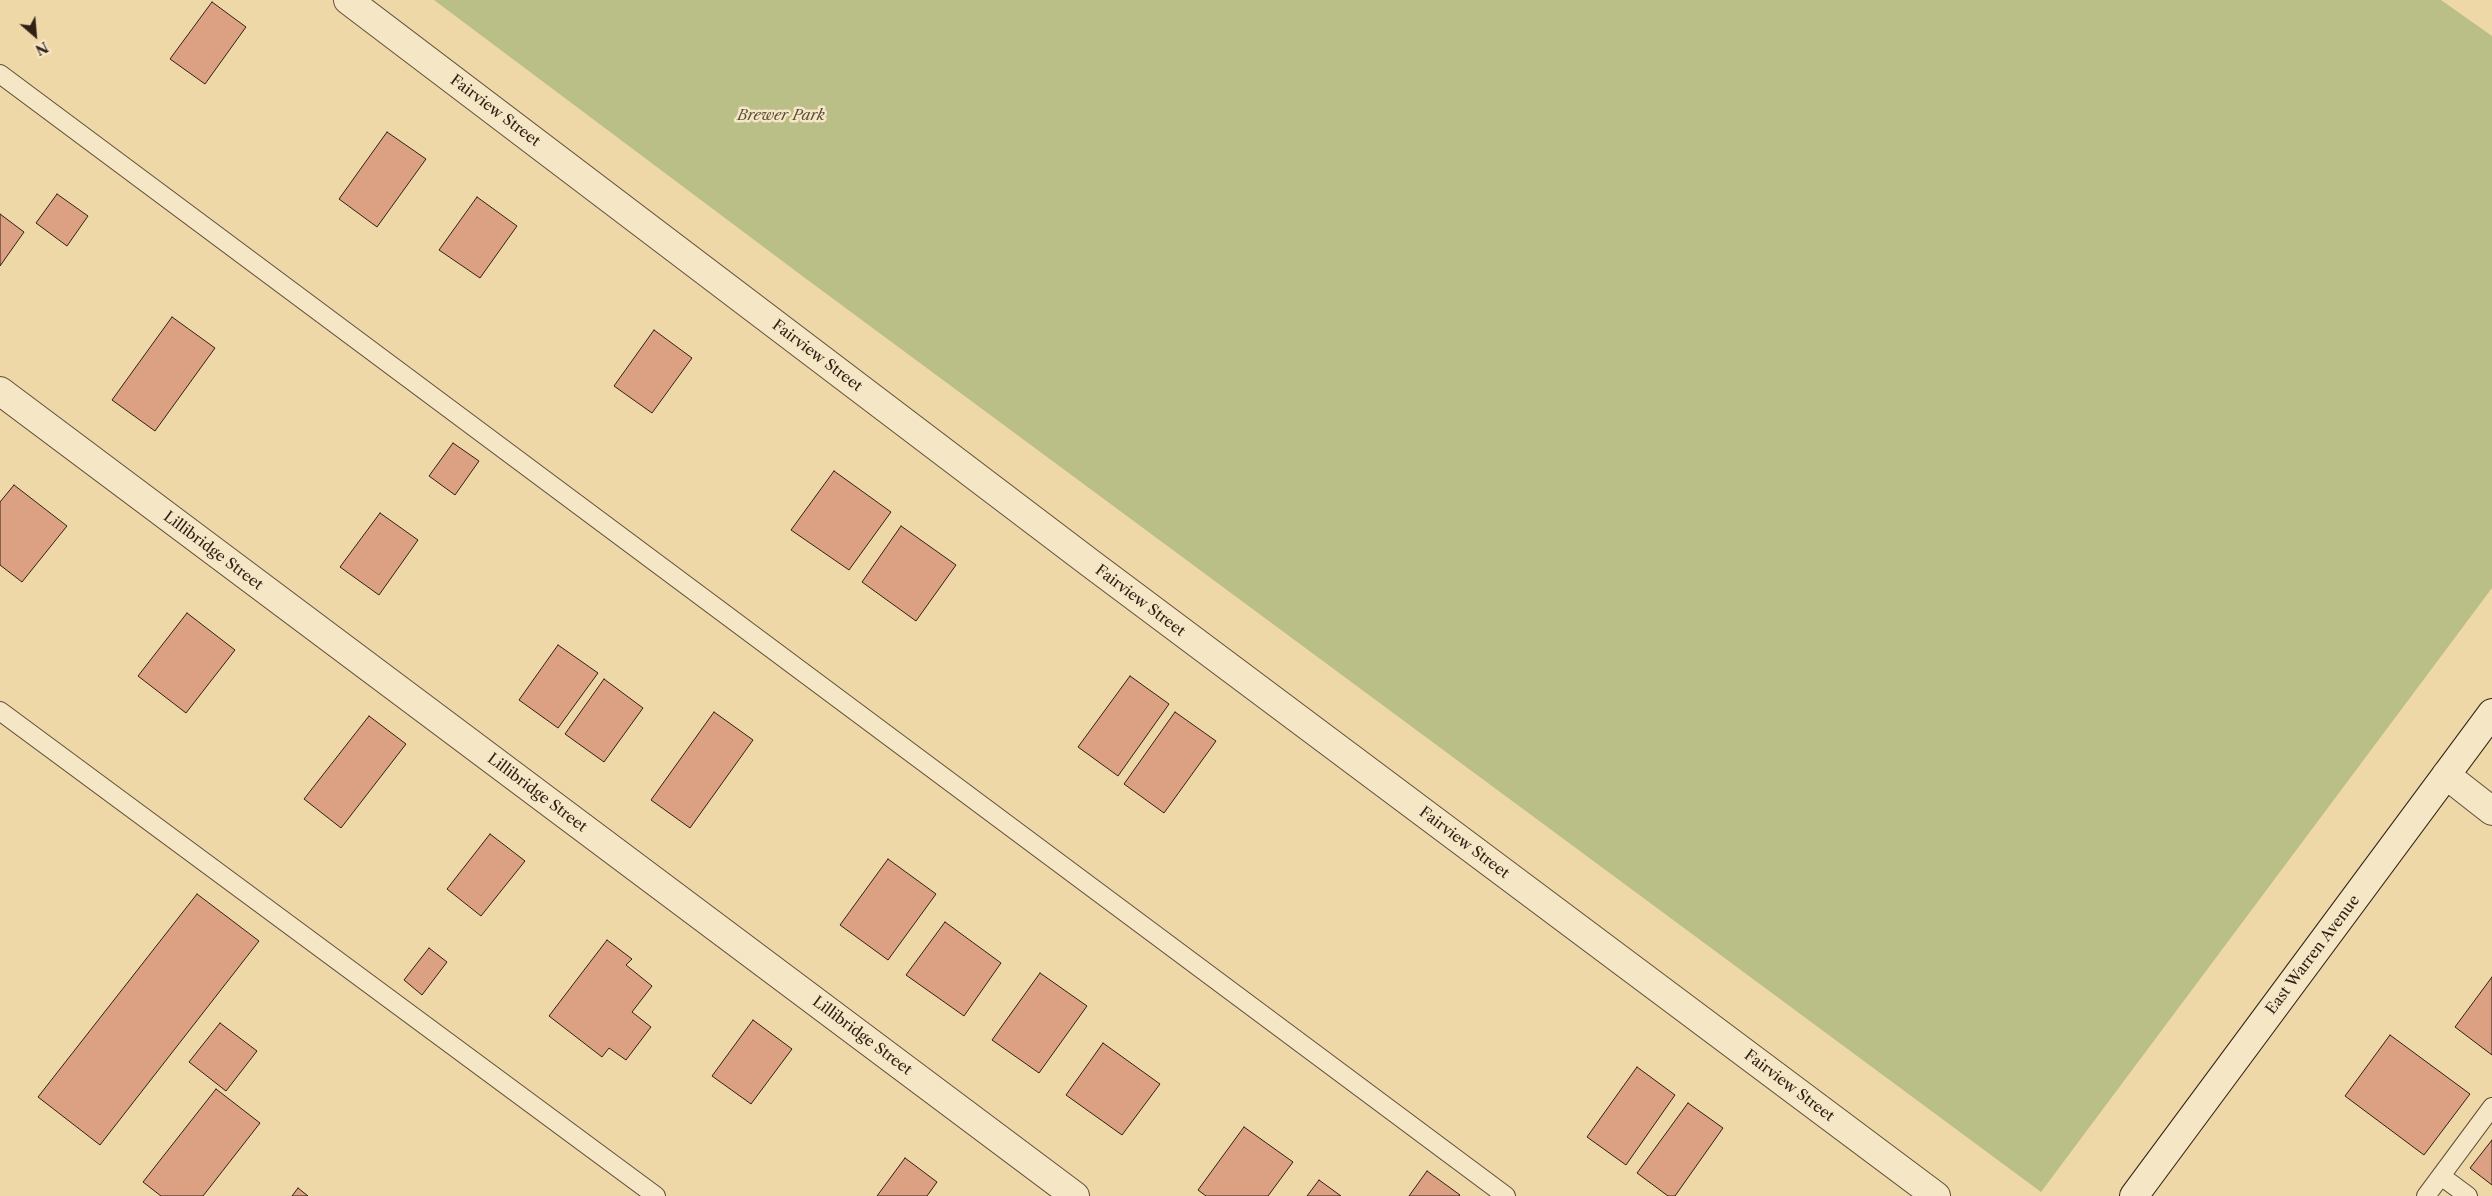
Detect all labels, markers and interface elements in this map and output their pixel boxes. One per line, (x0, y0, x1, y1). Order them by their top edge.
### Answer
north arrow (10, 10, 60, 60)
text: N (32, 38, 51, 59)
street label: Fairview Street (447, 71, 543, 151)
park label: Brewer Park (737, 107, 825, 125)
street label: Fairview Street (769, 316, 865, 396)
street label: Lillibridge Street (160, 508, 266, 594)
street label: Fairview Street (1092, 561, 1188, 641)
street label: Lillibridge Street (484, 750, 590, 836)
street label: Fairview Street (1416, 803, 1512, 883)
street label: East Warren Avenue (2262, 892, 2364, 1018)
street label: Lillibridge Street (809, 993, 915, 1079)
street label: Fairview Street (1741, 1046, 1837, 1126)

